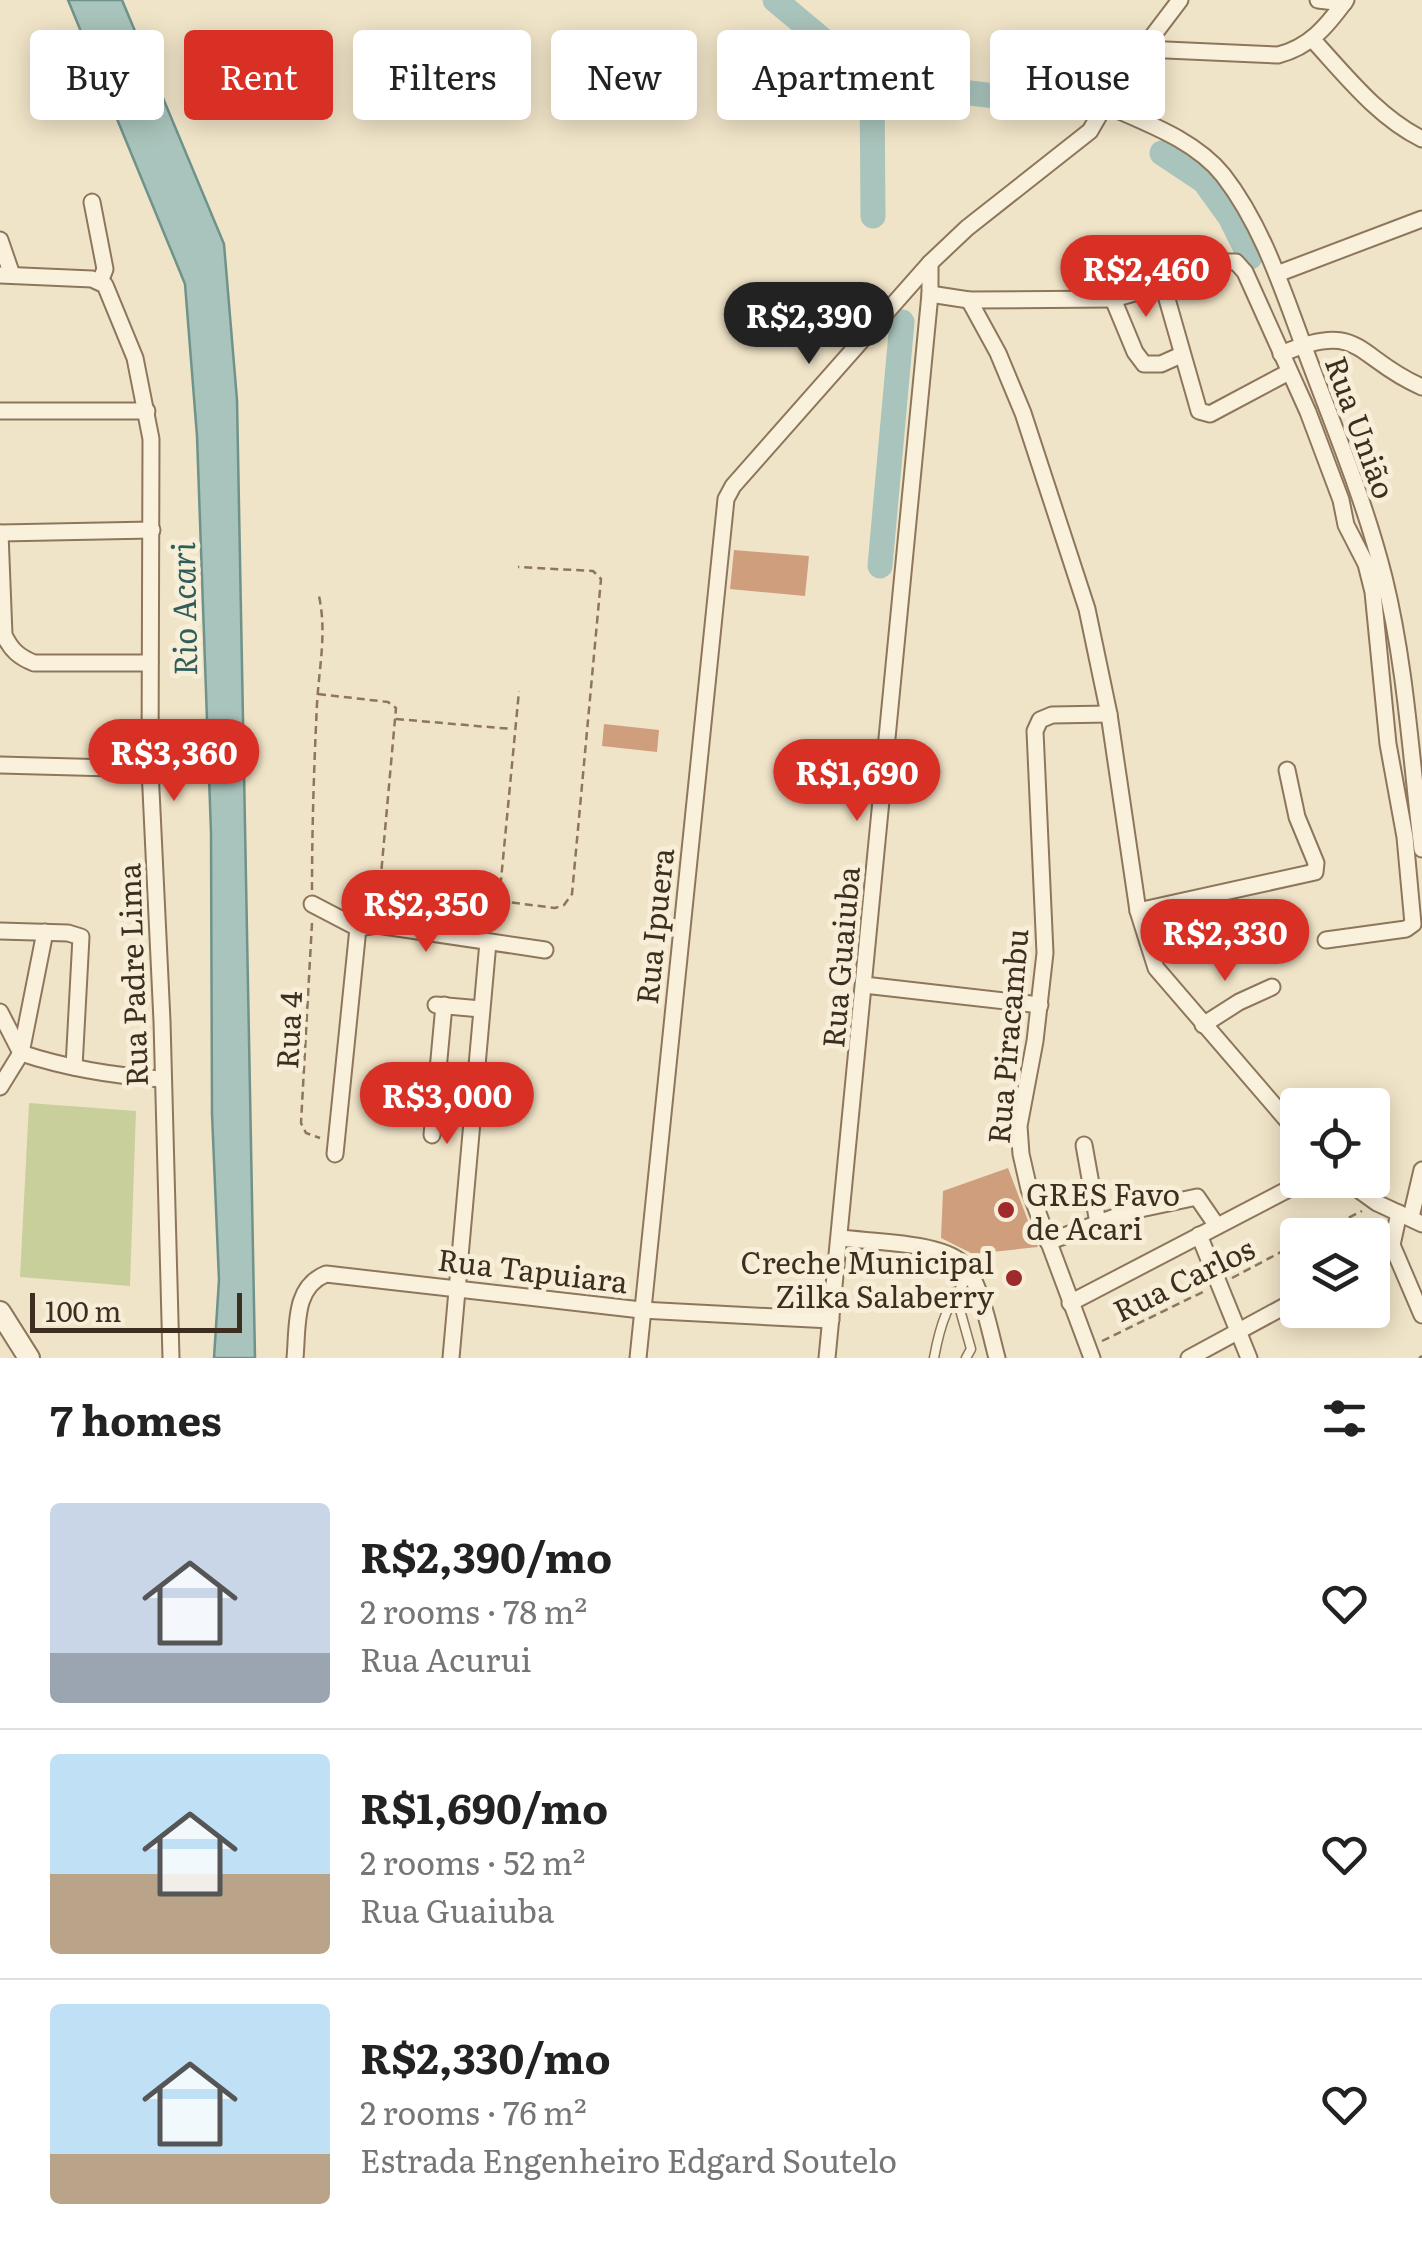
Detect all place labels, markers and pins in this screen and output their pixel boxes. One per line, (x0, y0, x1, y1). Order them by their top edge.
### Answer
pin: R$2,460 (1054, 235, 1238, 320)
pin: R$2,390 (717, 282, 901, 367)
pin: R$3,360 (82, 719, 266, 804)
pin: R$1,690 (765, 739, 949, 824)
pin: R$2,350 (334, 870, 518, 955)
pin: R$2,330 (1133, 899, 1317, 984)
pin: R$3,000 (355, 1062, 539, 1147)
place label: GRES Favo de Acari (1026, 1171, 1180, 1249)
marker: GRES Favo de Acari (995, 1199, 1017, 1221)
place label: Creche Municipal Zilka Salaberry (740, 1239, 995, 1317)
marker: Creche Municipal Zilka Salaberry (1003, 1267, 1025, 1289)

